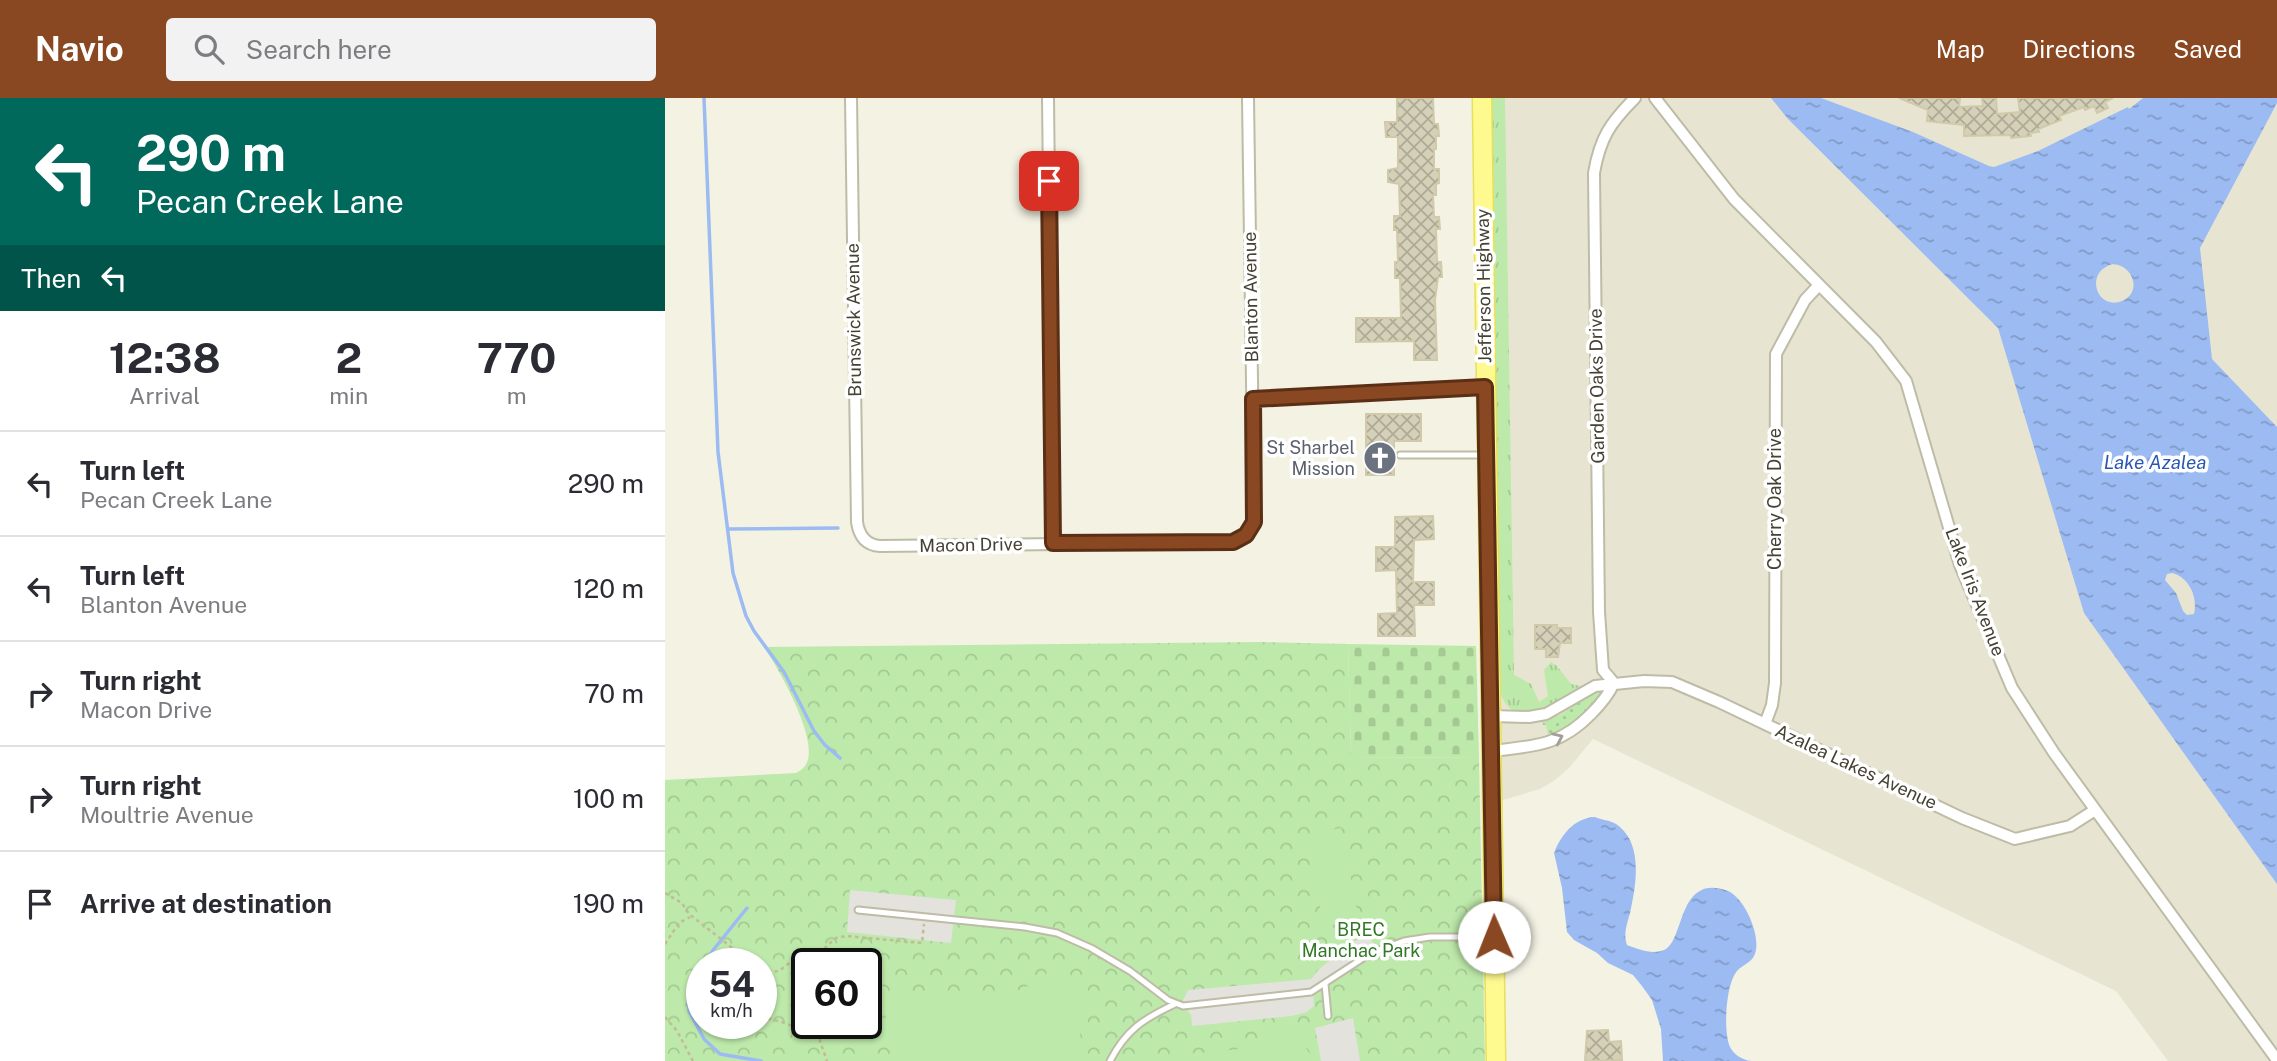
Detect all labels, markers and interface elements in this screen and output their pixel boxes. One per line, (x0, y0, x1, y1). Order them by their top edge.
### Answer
search box (166, 18, 656, 81)
text: Navio (35, 30, 124, 68)
icon: search (190, 30, 228, 68)
text: Search here (246, 34, 392, 65)
text: Map (1936, 35, 1985, 63)
text: Directions (2023, 35, 2135, 63)
text: Saved (2173, 35, 2242, 63)
text: 290 m (136, 124, 286, 182)
icon: left (21, 126, 112, 217)
pin (1019, 151, 1079, 211)
icon: arrive (1030, 162, 1068, 200)
text: Pecan Creek Lane (136, 183, 404, 220)
street label: Jefferson Highway (1472, 208, 1495, 363)
street label: Blanton Avenue (1239, 231, 1262, 363)
street label: Brunswick Avenue (842, 243, 865, 397)
icon: left (95, 259, 133, 297)
text: Then (21, 263, 81, 294)
street label: Garden Oaks Drive (1585, 308, 1608, 464)
text: 12:38 (109, 333, 221, 382)
text: 2 (335, 333, 362, 382)
text: 770 (477, 333, 556, 382)
text: Arrival (129, 382, 200, 409)
text: min (329, 382, 368, 409)
text: m (507, 382, 527, 409)
street label: Cherry Oak Drive (1764, 428, 1785, 570)
place label: St Sharbel Mission (1266, 437, 1355, 479)
church icon: St Sharbel Mission (1361, 439, 1399, 477)
water label: Lake Azalea (2104, 451, 2206, 473)
text: Turn left (80, 455, 185, 486)
icon: left (21, 465, 59, 503)
text: 290 m (568, 468, 644, 499)
text: Pecan Creek Lane (80, 486, 273, 513)
street label: Lake Iris Avenue (1941, 525, 2010, 659)
street label: Macon Drive (919, 533, 1023, 556)
text: Turn left (80, 560, 185, 591)
icon: left (21, 570, 59, 608)
text: 120 m (573, 573, 644, 604)
text: Blanton Avenue (80, 591, 247, 618)
text: Turn right (80, 665, 202, 696)
icon: right (21, 675, 59, 713)
text: 70 m (584, 678, 644, 709)
text: Macon Drive (80, 696, 212, 723)
street label: Azalea Lakes Avenue (1772, 720, 1940, 813)
one-way arrow (1551, 732, 1563, 746)
text: Turn right (80, 770, 202, 801)
icon: right (21, 780, 59, 818)
text: 100 m (573, 783, 644, 814)
text: Moultrie Avenue (80, 801, 254, 828)
icon: arrive (21, 885, 59, 923)
text: Arrive at destination (80, 888, 332, 919)
text: 190 m (573, 888, 644, 919)
position arrow (1457, 900, 1531, 974)
park label: BREC Manchac Park (1302, 919, 1420, 961)
speed limit sign: 60 (791, 948, 882, 1039)
text: 54 (708, 964, 755, 1005)
text: km/h (710, 1000, 753, 1021)

